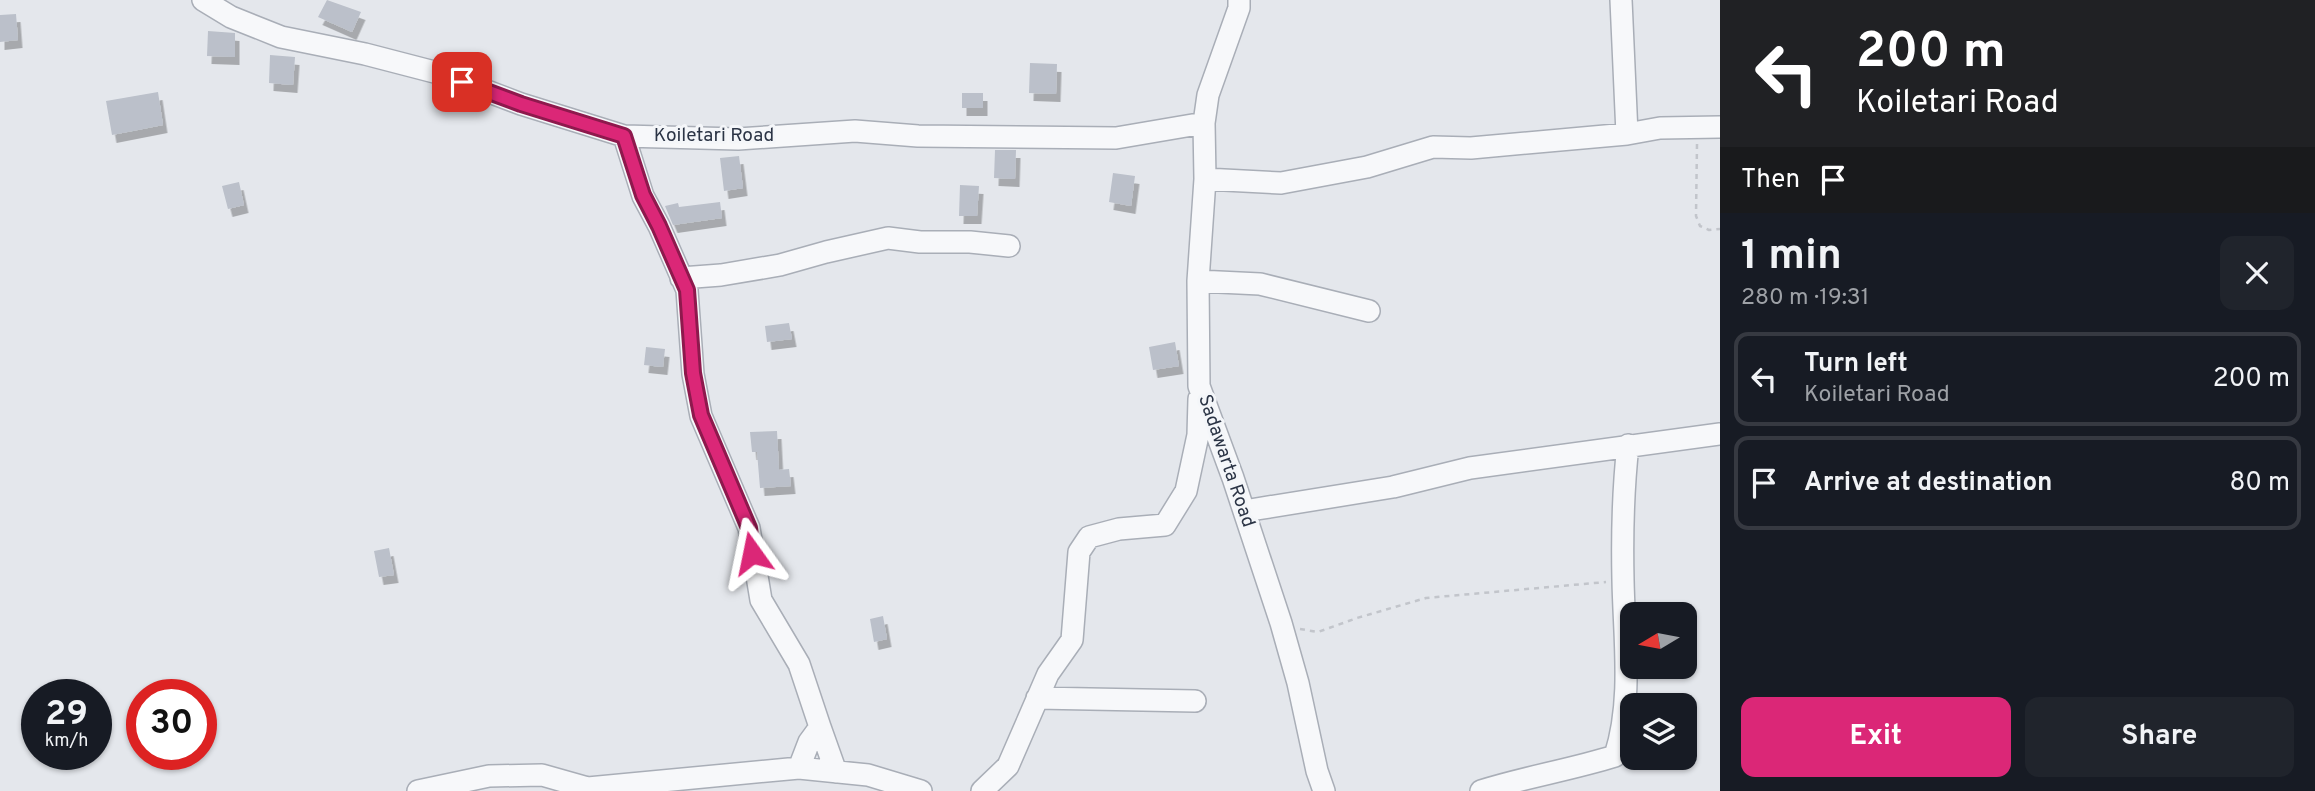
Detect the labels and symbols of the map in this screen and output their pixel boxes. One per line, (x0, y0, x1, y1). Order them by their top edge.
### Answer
pin (432, 52, 492, 112)
street label: Koiletari Road (654, 124, 774, 148)
street label: Sadawarta Road (1192, 391, 1260, 531)
position arrow (715, 516, 789, 590)
north arrow (1620, 602, 1698, 679)
speed limit sign: 30 (126, 679, 217, 770)

